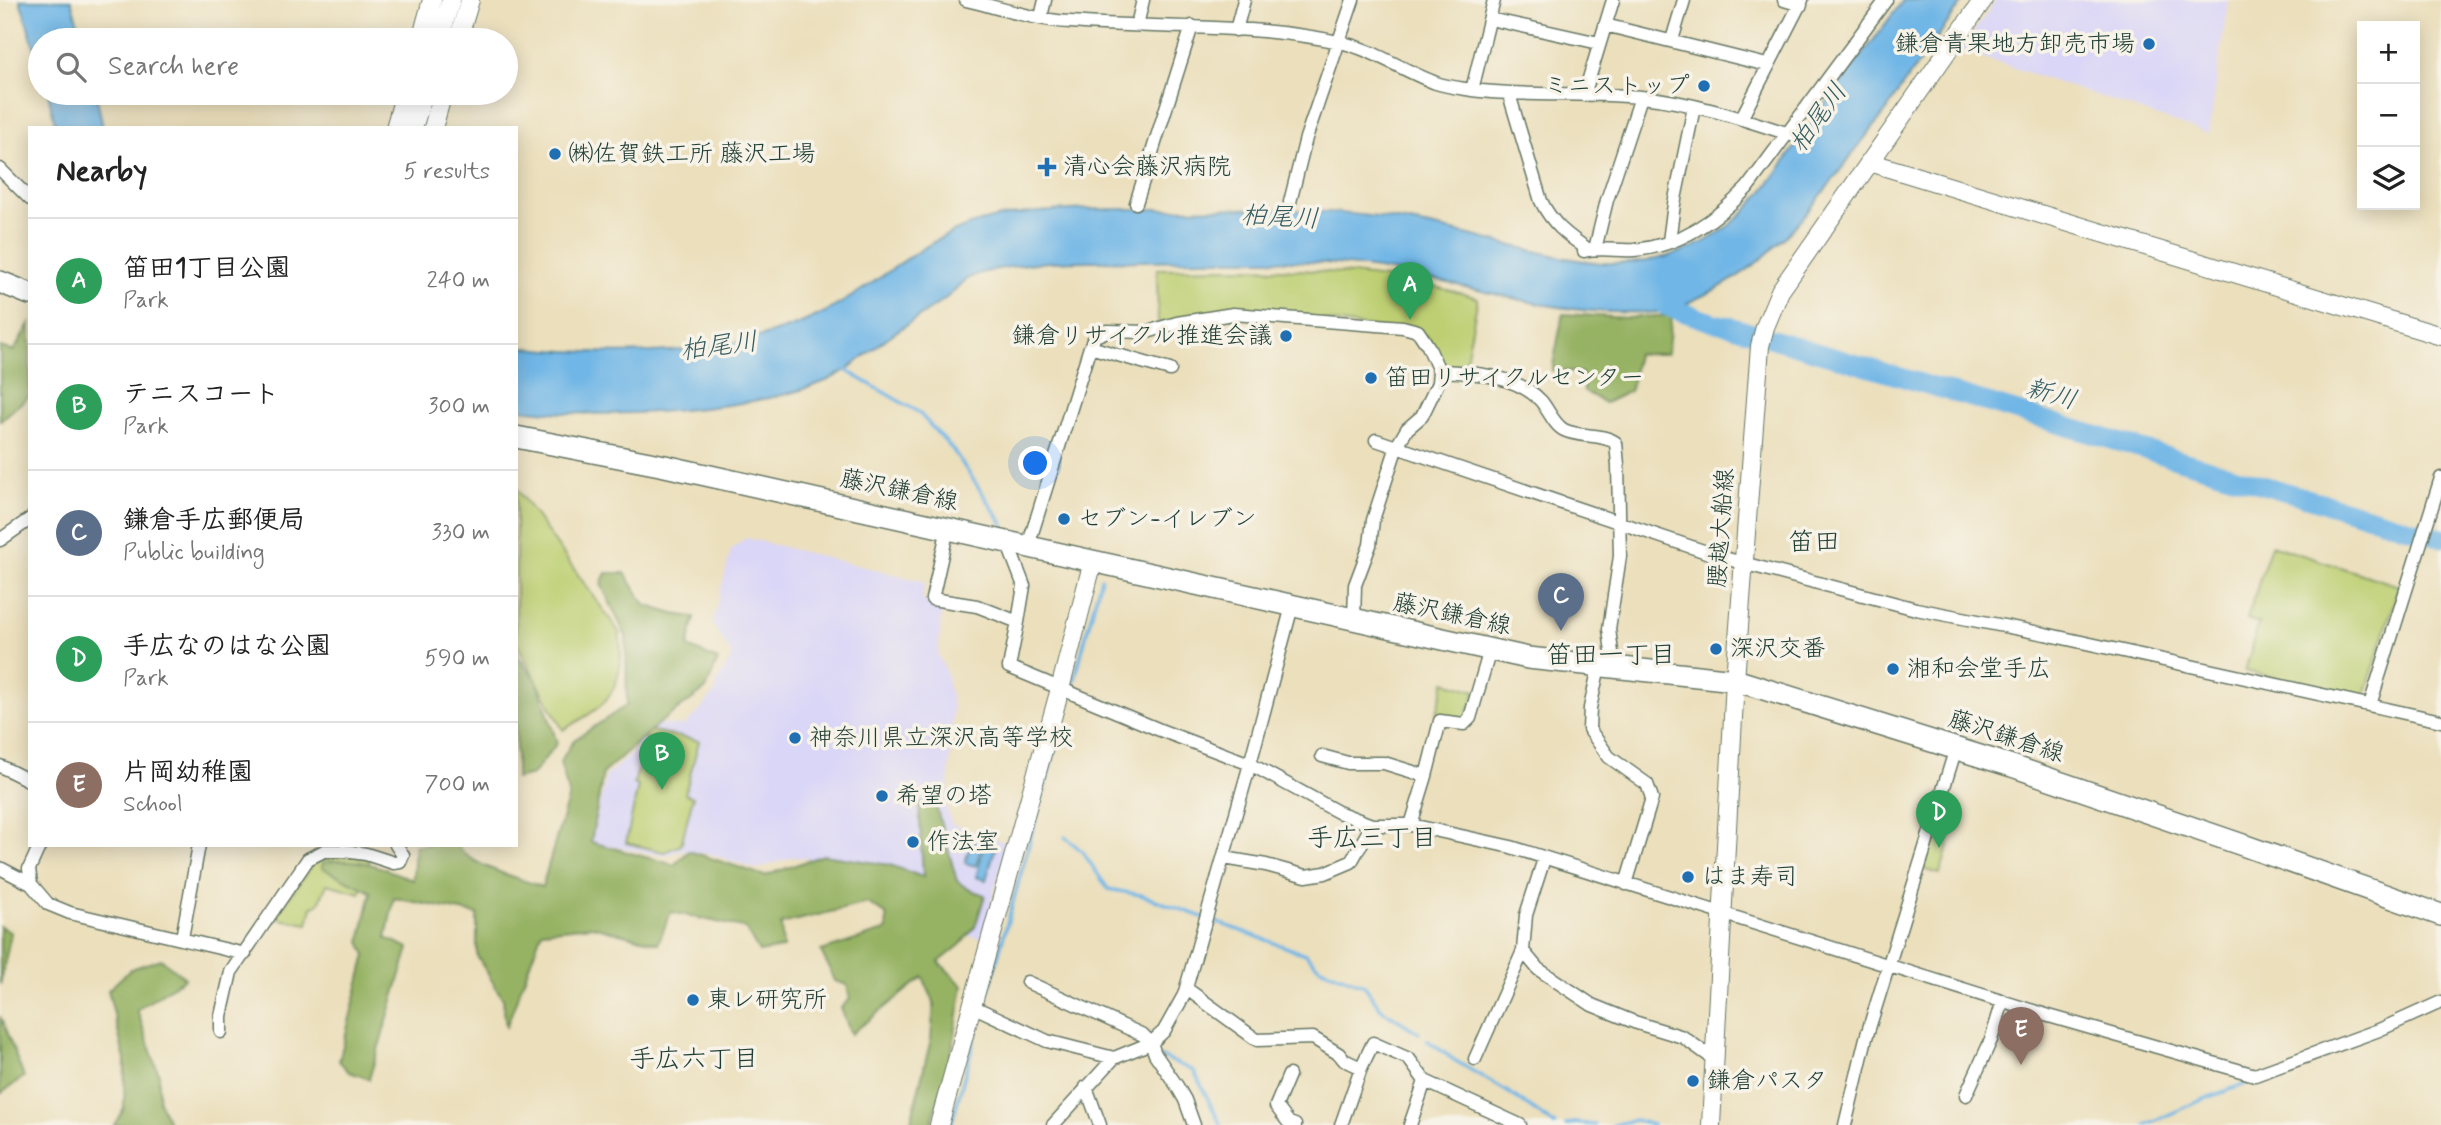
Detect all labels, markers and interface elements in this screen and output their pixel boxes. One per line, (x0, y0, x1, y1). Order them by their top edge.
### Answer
map controls (2357, 21, 2420, 210)
button: + (2357, 21, 2420, 84)
search box (28, 28, 518, 105)
place label: 鎌倉青果地方卸売市場 (1895, 29, 2135, 60)
marker: 鎌倉青果地方卸売市場 (2141, 36, 2157, 52)
icon: search (52, 48, 90, 86)
text: Search here (108, 50, 239, 84)
place label: ミニストップ (1544, 71, 1690, 102)
water label: 柏尾川 (1782, 76, 1856, 160)
marker: ミニストップ (1696, 78, 1712, 94)
button: − (2357, 84, 2420, 147)
place label: ㈱佐賀鉄工所 藤沢工場 (569, 139, 815, 170)
marker: ㈱佐賀鉄工所 藤沢工場 (547, 146, 563, 162)
button: layers (2357, 147, 2420, 210)
text: Nearby (56, 152, 147, 191)
place label: 清心会藤沢病院 (1063, 152, 1231, 183)
text: 5 results (404, 157, 490, 187)
marker: 清心会藤沢病院 (1037, 157, 1057, 177)
water label: 柏尾川 (1240, 199, 1320, 237)
text: 笛田1丁目公園 (123, 252, 291, 286)
pin: A (1387, 262, 1433, 320)
text: A (71, 266, 87, 296)
text: 240 m (426, 266, 490, 296)
text: Park (123, 286, 169, 316)
place label: 鎌倉リサイクル推進会議 (1012, 321, 1272, 352)
water label: 柏尾川 (678, 325, 760, 369)
marker: 鎌倉リサイクル推進会議 (1278, 328, 1294, 344)
place label: 笛田リサイクルセンター (1385, 363, 1644, 394)
marker: 笛田リサイクルセンター (1363, 370, 1379, 386)
water label: 新川 (2021, 371, 2081, 419)
text: テニスコート (123, 378, 280, 412)
text: B (72, 392, 86, 422)
text: 300 m (428, 392, 490, 422)
text: Park (123, 412, 169, 442)
your location (1018, 446, 1052, 480)
street label: 藤沢鎌倉線 (837, 463, 961, 519)
street label: 腰越大船線 (1702, 467, 1742, 589)
text: 鎌倉手広郵便局 (123, 504, 305, 538)
place label: セブン-イレブン (1078, 504, 1257, 535)
marker: セブン-イレブン (1056, 511, 1072, 527)
text: C (71, 518, 87, 548)
text: 330 m (432, 518, 490, 548)
district label: 笛田 (1788, 526, 1840, 560)
text: Public building (123, 538, 265, 568)
pin: C (1538, 573, 1584, 631)
street label: 藤沢鎌倉線 (1390, 587, 1514, 643)
text: 手広なのはな公園 (123, 630, 331, 664)
place label: 深沢交番 (1730, 634, 1826, 665)
district label: 笛田一丁目 (1546, 639, 1676, 673)
marker: 深沢交番 (1708, 641, 1724, 657)
text: D (71, 644, 87, 674)
text: 590 m (424, 644, 490, 674)
place label: 湘和会堂手広 (1907, 654, 2051, 685)
marker: 湘和会堂手広 (1885, 661, 1901, 677)
text: Park (123, 664, 169, 694)
street label: 藤沢鎌倉線 (1944, 704, 2068, 770)
place label: 神奈川県立深沢高等学校 (809, 723, 1073, 754)
marker: 神奈川県立深沢高等学校 (787, 730, 803, 746)
pin: B (639, 732, 685, 790)
text: 片岡幼稚園 (123, 756, 253, 790)
text: E (72, 770, 86, 800)
text: 700 m (425, 770, 490, 800)
place label: 希望の塔 (896, 781, 992, 812)
marker: 希望の塔 (874, 788, 890, 804)
text: School (123, 790, 183, 820)
pin: D (1916, 790, 1962, 848)
district label: 手広三丁目 (1307, 822, 1437, 856)
place label: 作法室 (927, 827, 999, 858)
marker: 作法室 (905, 834, 921, 850)
place label: はま寿司 (1702, 862, 1798, 893)
marker: はま寿司 (1680, 869, 1696, 885)
place label: 東レ研究所 (707, 985, 827, 1016)
marker: 東レ研究所 (685, 992, 701, 1008)
pin: E (1998, 1007, 2044, 1065)
district label: 手広六丁目 (629, 1043, 759, 1077)
place label: 鎌倉パスタ (1707, 1066, 1827, 1097)
marker: 鎌倉パスタ (1685, 1073, 1701, 1089)

